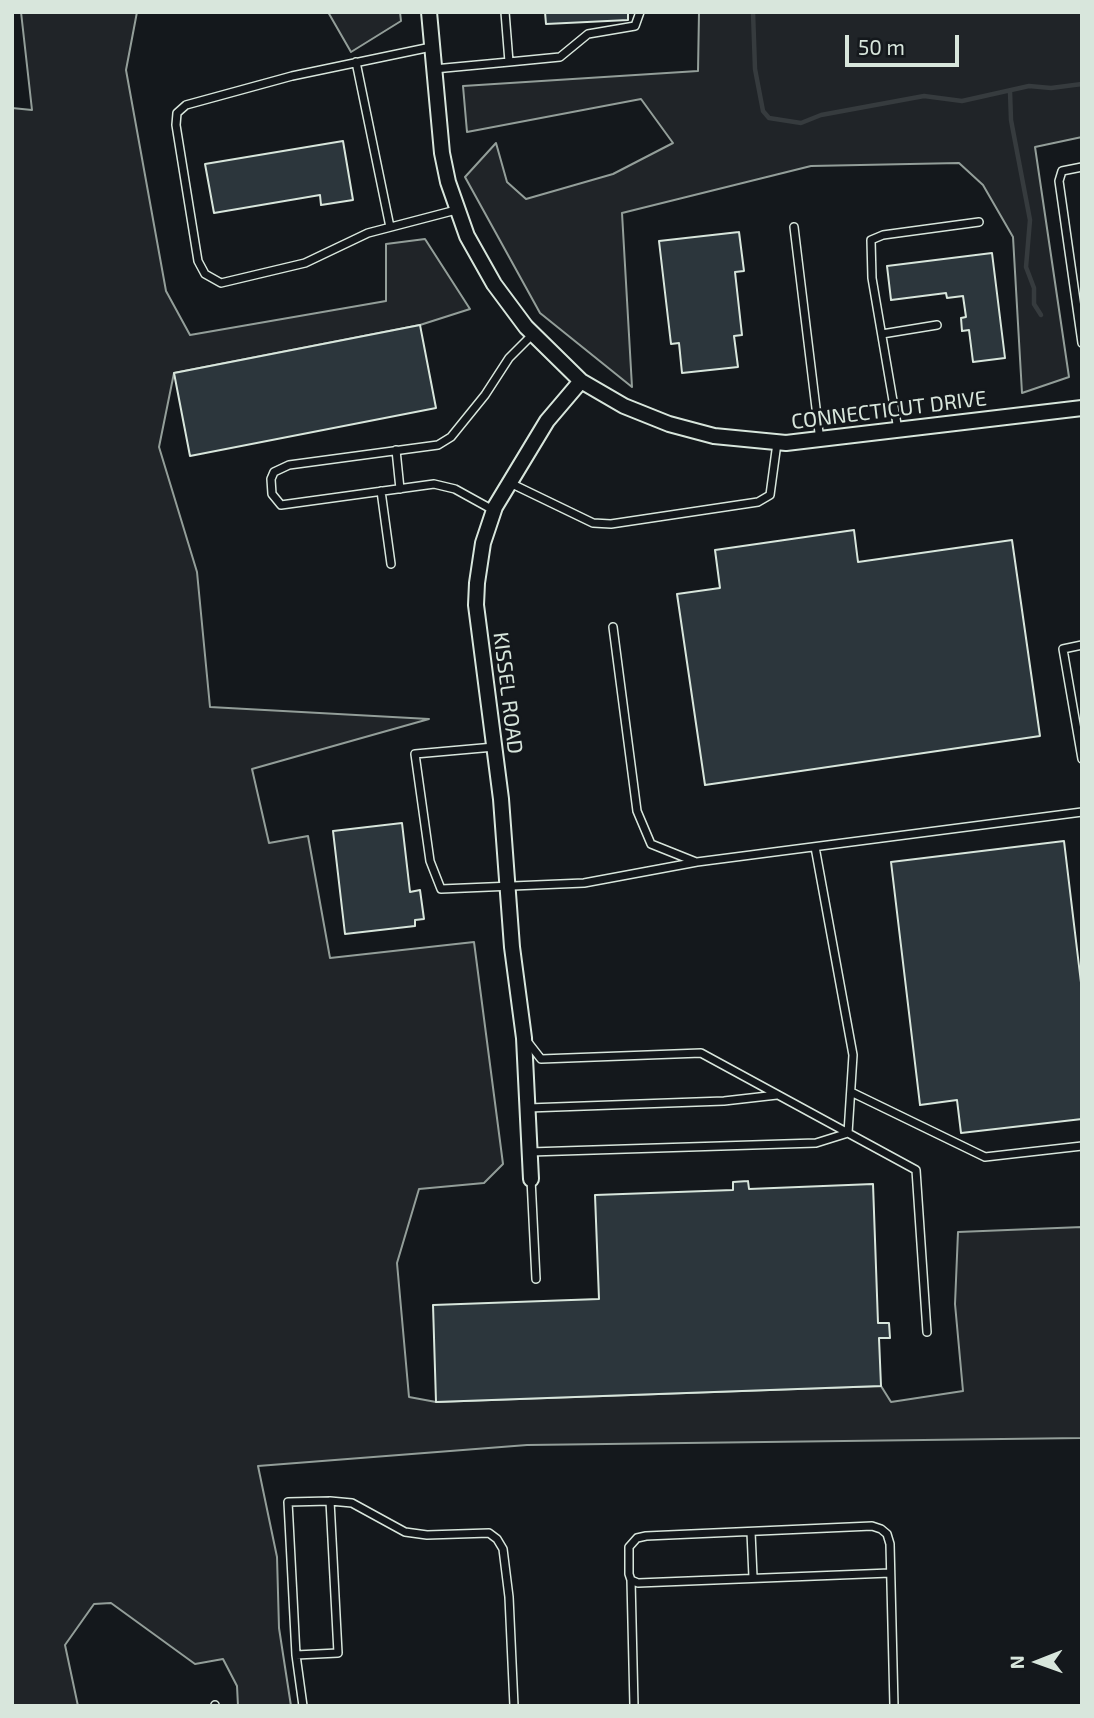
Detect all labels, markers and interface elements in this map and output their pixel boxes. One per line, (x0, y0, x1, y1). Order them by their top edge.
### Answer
scale bar (849, 21, 963, 65)
text: 50 m (858, 34, 905, 59)
street label: CONNECTICUT DRIVE (790, 386, 988, 434)
street label: KISSEL ROAD (488, 631, 528, 755)
north arrow (1003, 1627, 1073, 1697)
text: N (1005, 1655, 1028, 1669)

